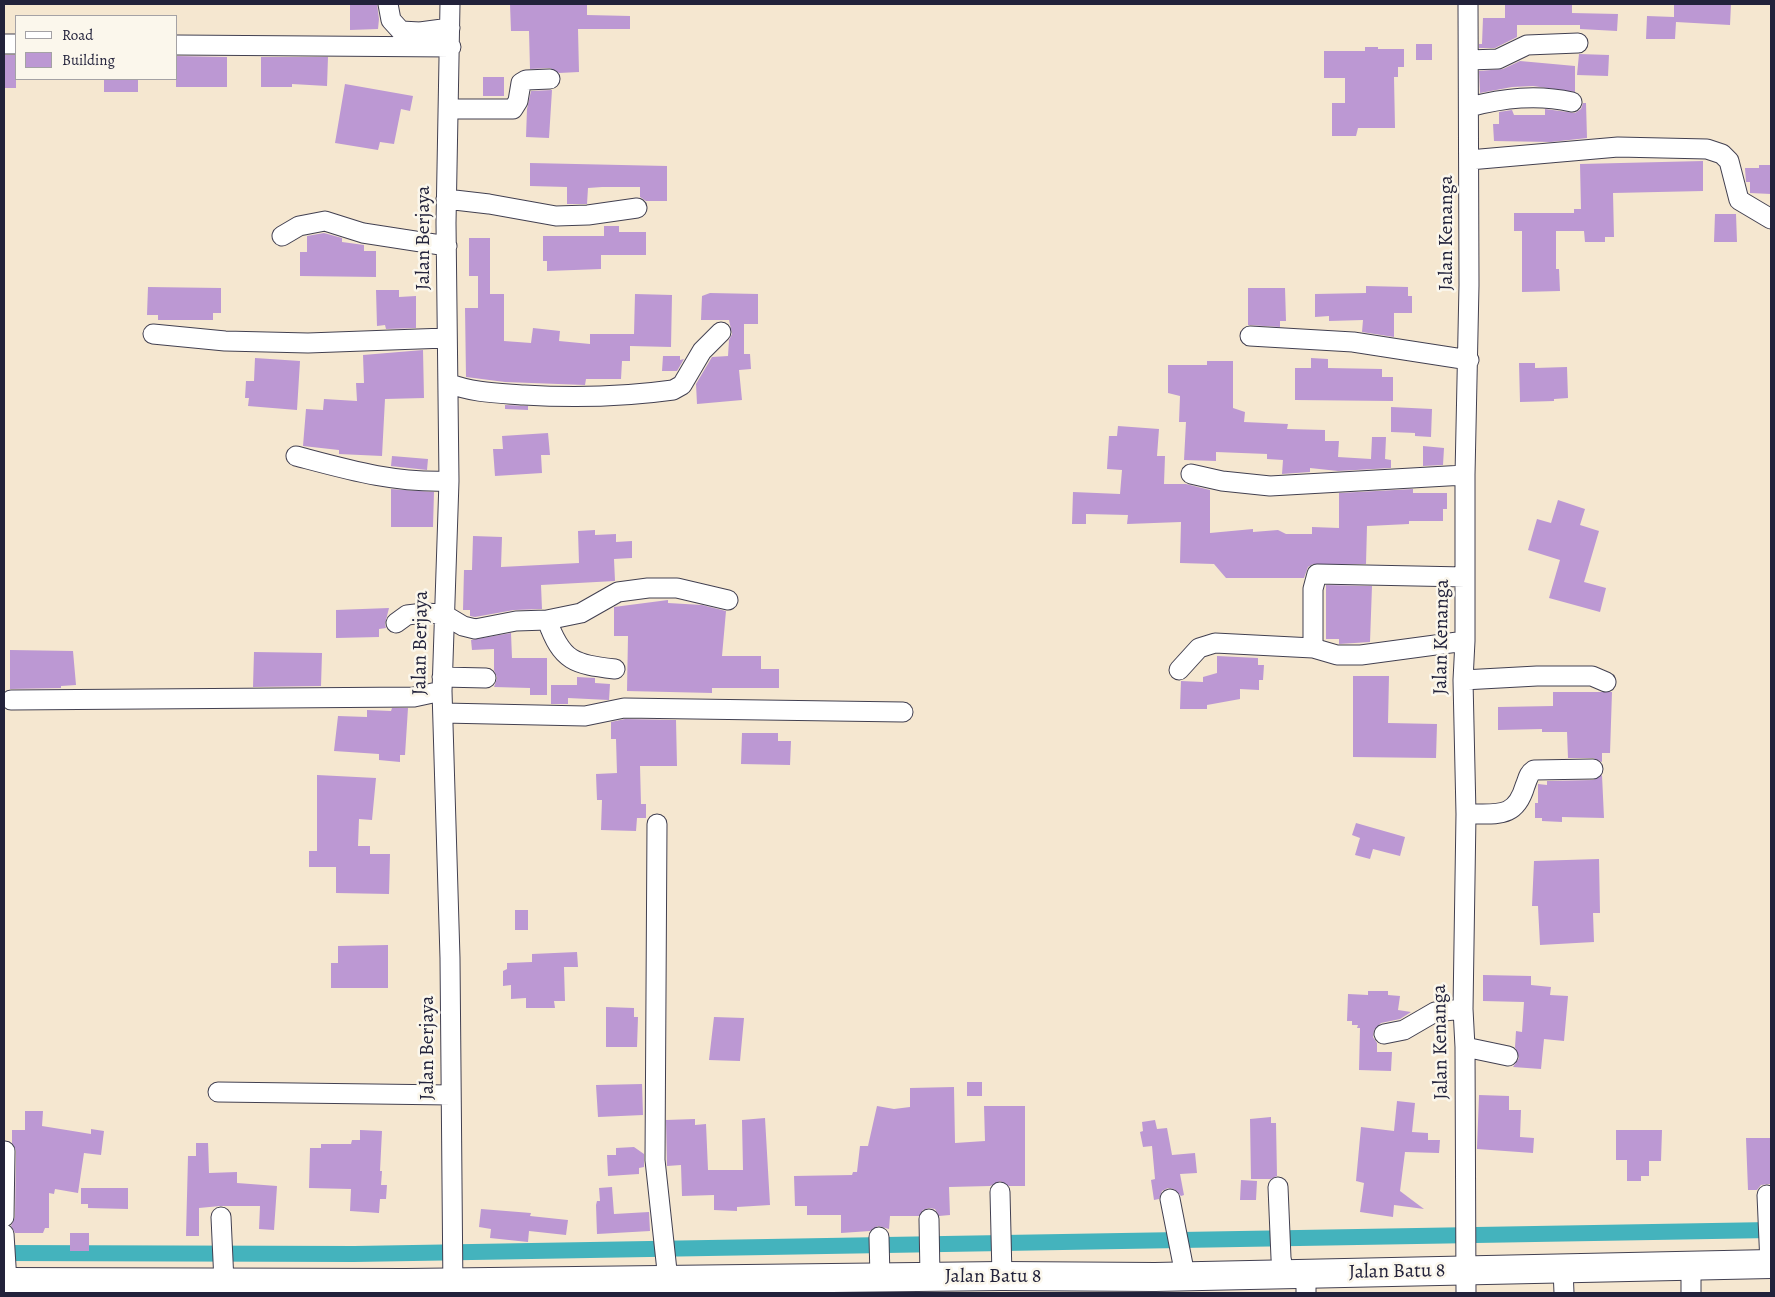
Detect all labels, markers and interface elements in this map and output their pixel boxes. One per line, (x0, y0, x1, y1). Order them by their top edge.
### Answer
legend (15, 15, 178, 80)
text: Road (62, 25, 93, 45)
text: Building (62, 50, 115, 70)
street label: Jalan Kenanga (1435, 175, 1459, 291)
street label: Jalan Berjaya (412, 186, 436, 290)
street label: Jalan Kenanga (1429, 579, 1455, 695)
street label: Jalan Berjaya (408, 590, 434, 696)
street label: Jalan Kenanga (1428, 984, 1454, 1100)
street label: Jalan Berjaya (416, 996, 440, 1100)
street label: Jalan Batu 8 (1348, 1259, 1446, 1285)
street label: Jalan Batu 8 (945, 1265, 1041, 1289)

